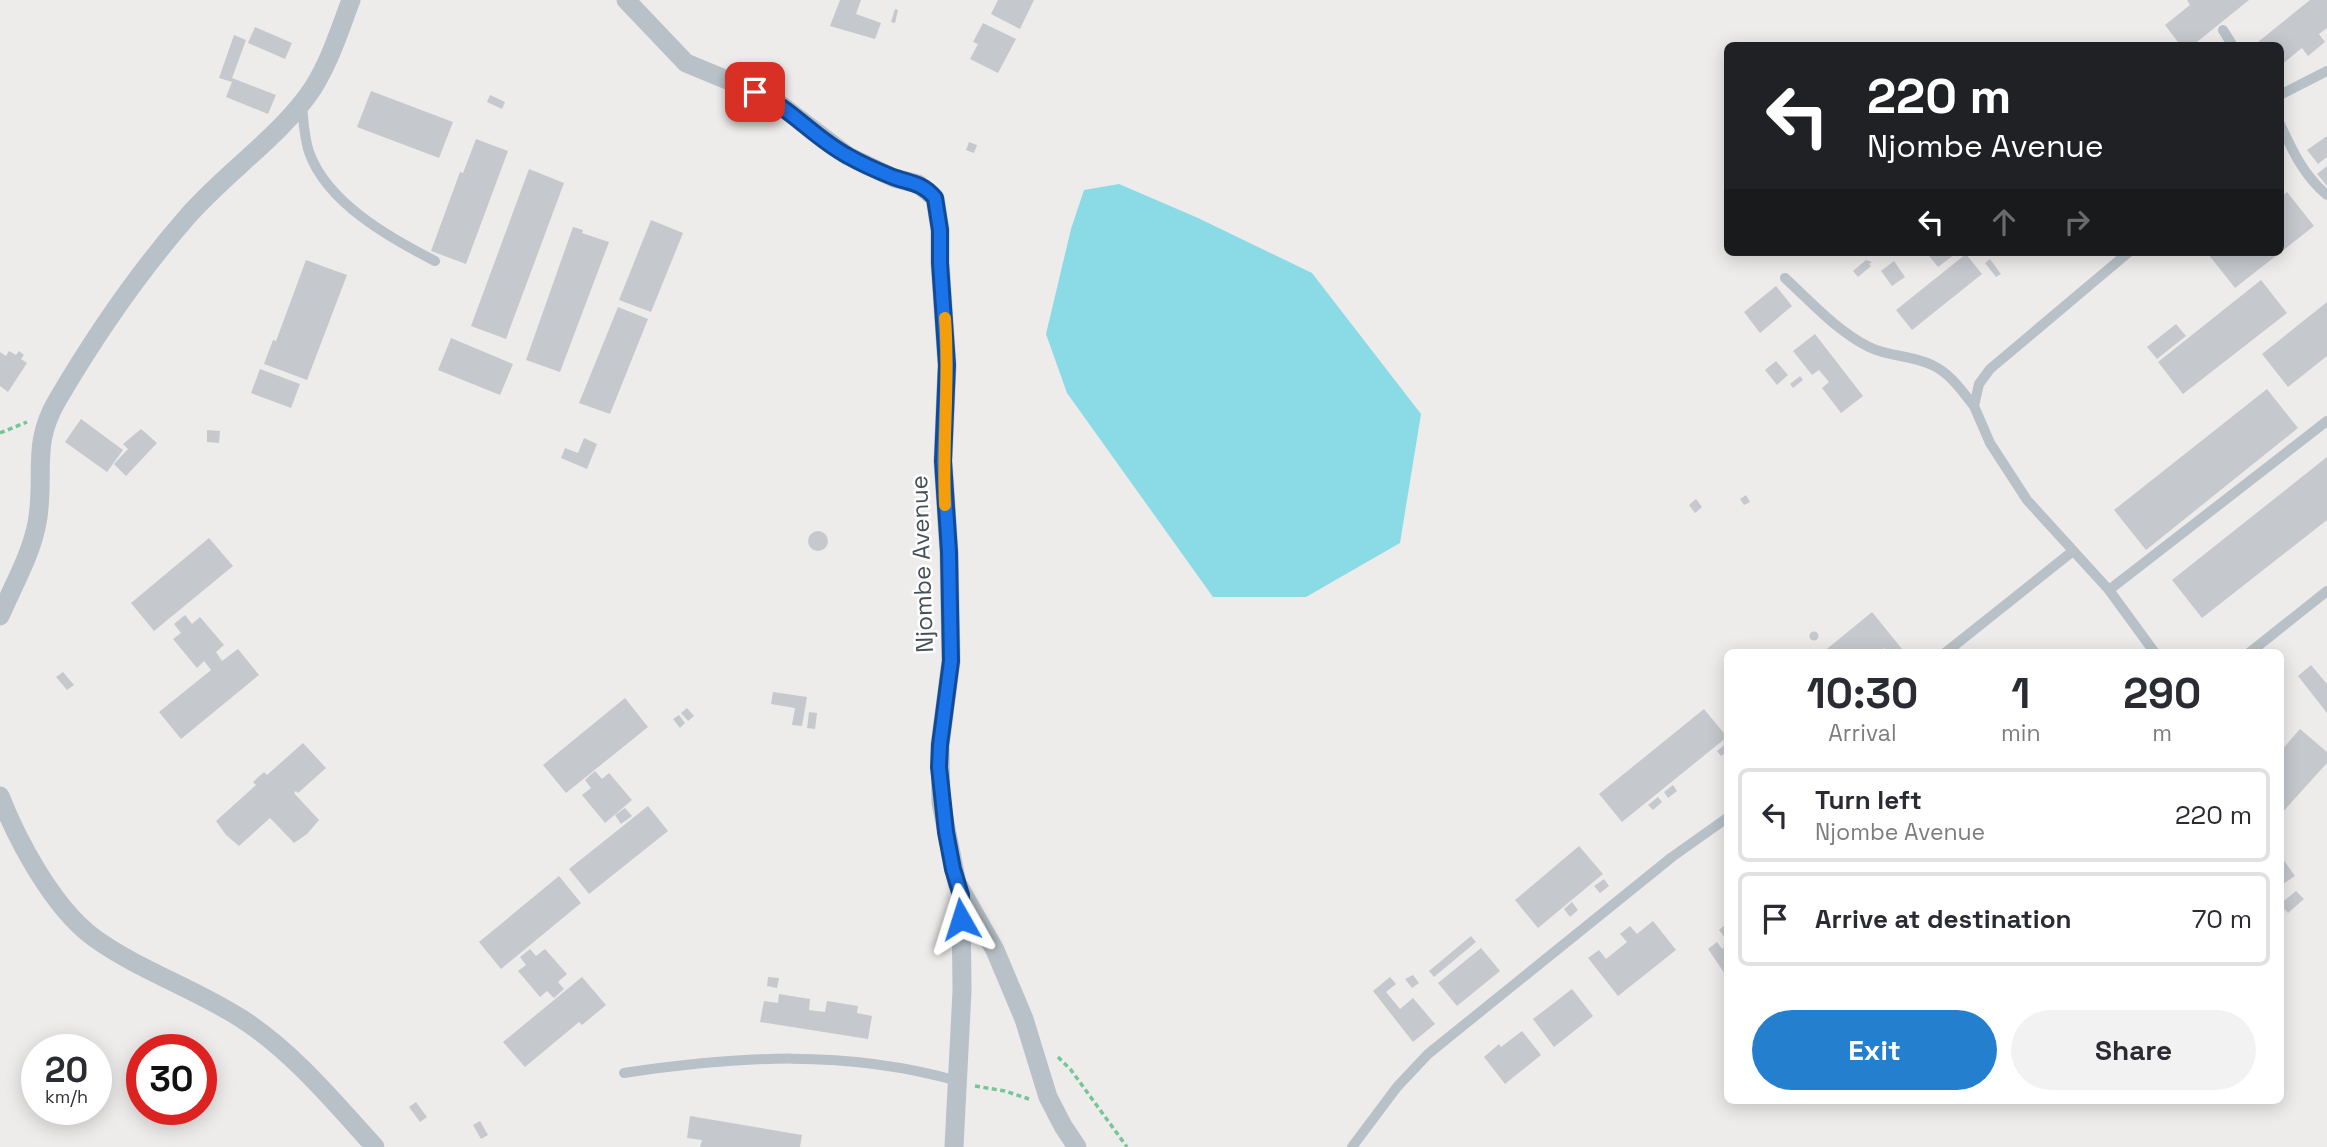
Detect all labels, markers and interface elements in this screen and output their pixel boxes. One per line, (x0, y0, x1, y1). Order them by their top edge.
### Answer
pin (725, 62, 785, 122)
text: 220 m (1867, 65, 2011, 127)
icon: left (1752, 70, 1843, 161)
icon: arrive (736, 73, 774, 111)
text: Njombe Avenue (1867, 126, 2104, 166)
icon: left (1912, 203, 1950, 241)
icon: ahead (1985, 203, 2023, 241)
icon: right (2058, 203, 2096, 241)
street label: Njombe Avenue (903, 475, 940, 653)
text: 10:30 (1807, 667, 1918, 720)
text: 1 (2011, 667, 2030, 720)
text: 290 (2123, 667, 2201, 720)
text: Arrival (1828, 718, 1897, 748)
text: min (2001, 718, 2041, 748)
text: m (2152, 718, 2172, 748)
text: Turn left (1815, 783, 1922, 817)
icon: left (1756, 796, 1794, 834)
text: 220 m (2175, 798, 2252, 832)
text: Njombe Avenue (1815, 817, 1985, 847)
position arrow (924, 882, 998, 956)
icon: arrive (1756, 900, 1794, 938)
text: Arrive at destination (1815, 902, 2072, 936)
text: 70 m (2192, 902, 2252, 936)
button: Exit (1752, 1010, 1997, 1090)
button: Share (2011, 1010, 2256, 1090)
speed limit sign: 30 (126, 1034, 217, 1125)
text: 20 (45, 1048, 88, 1092)
text: km/h (45, 1085, 88, 1108)

